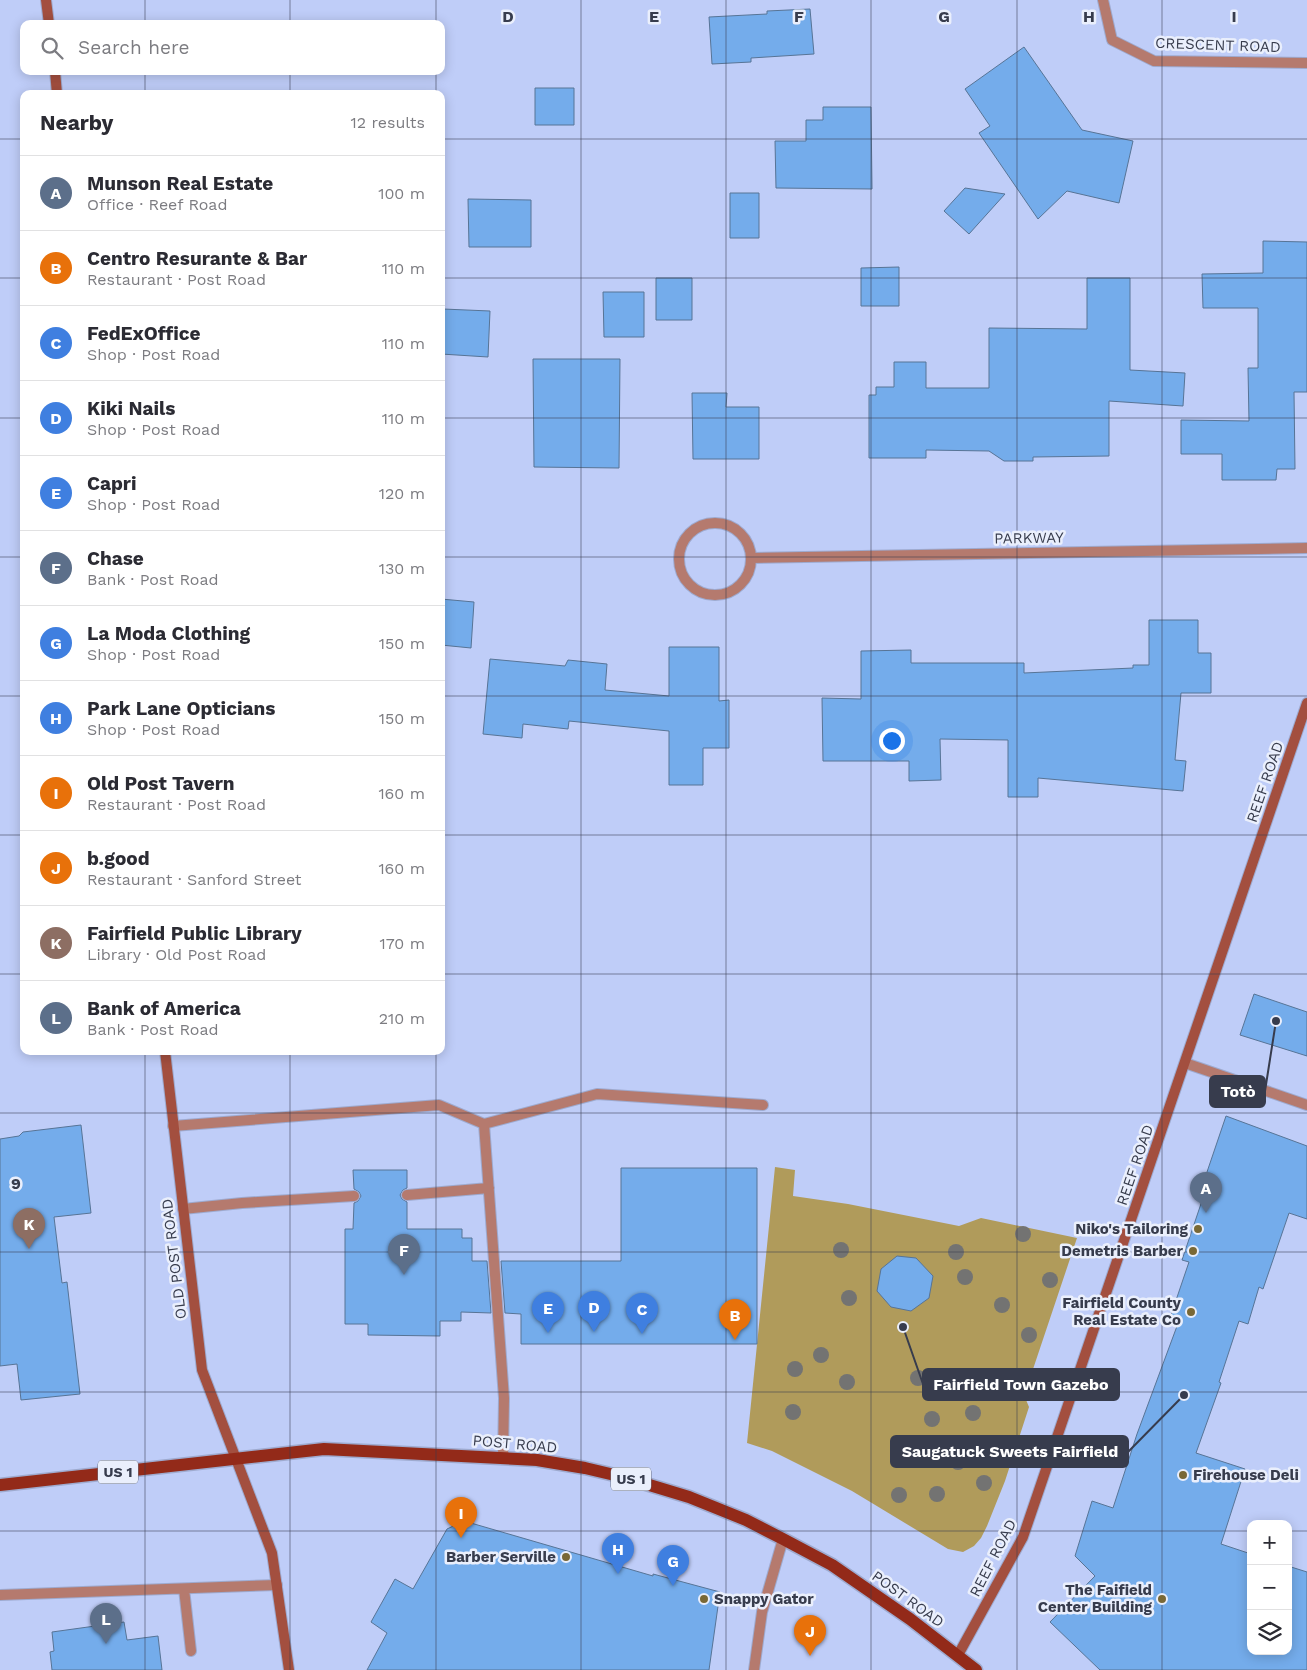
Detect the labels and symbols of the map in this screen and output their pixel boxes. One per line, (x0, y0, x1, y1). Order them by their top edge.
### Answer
text: D (502, 7, 514, 26)
text: E (649, 7, 659, 26)
text: F (794, 7, 804, 26)
text: G (938, 7, 950, 26)
text: H (1083, 7, 1095, 26)
text: I (1231, 7, 1237, 26)
street label: CRESCENT ROAD (1155, 34, 1281, 56)
street label: PARKWAY (994, 528, 1064, 548)
your location (879, 728, 905, 754)
street label: REEF ROAD (1243, 739, 1287, 825)
callout: Totò (1210, 1076, 1265, 1107)
text: Totò (1220, 1082, 1256, 1101)
street label: REEF ROAD (1113, 1122, 1157, 1208)
pin: A (1190, 1172, 1222, 1213)
text: 9 (11, 1174, 21, 1193)
street label: OLD POST ROAD (158, 1198, 190, 1320)
pin: K (13, 1208, 45, 1249)
place label: Niko's Tailoring (1075, 1220, 1189, 1238)
marker: Niko's Tailoring (1192, 1223, 1204, 1235)
pin: F (388, 1234, 420, 1275)
place label: Demetris Barber (1061, 1242, 1184, 1260)
marker: Demetris Barber (1187, 1245, 1199, 1257)
pin: D (578, 1291, 610, 1332)
pin: E (532, 1292, 564, 1333)
pin: C (626, 1293, 658, 1334)
place label: Fairfield County Real Estate Co (1062, 1294, 1182, 1329)
pin: B (719, 1299, 751, 1340)
marker: Fairfield County Real Estate Co (1185, 1306, 1197, 1318)
callout: Fairfield Town Gazebo (923, 1369, 1119, 1400)
text: Fairfield Town Gazebo (933, 1375, 1109, 1394)
street label: POST ROAD (472, 1431, 558, 1457)
callout: Saugatuck Sweets Fairfield (891, 1436, 1128, 1467)
text: Saugatuck Sweets Fairfield (902, 1442, 1118, 1461)
road number: US 1 (98, 1460, 138, 1484)
place label: Firehouse Deli (1193, 1466, 1299, 1484)
road number: US 1 (611, 1468, 651, 1490)
marker: Firehouse Deli (1177, 1469, 1189, 1481)
pin: I (445, 1497, 477, 1538)
street label: REEF ROAD (966, 1516, 1020, 1600)
pin: H (602, 1533, 634, 1574)
pin: G (657, 1545, 689, 1586)
place label: Barber Serville (446, 1548, 556, 1566)
marker: Barber Serville (560, 1551, 572, 1563)
street label: POST ROAD (868, 1567, 948, 1631)
place label: The Faifield Center Building (1038, 1581, 1153, 1616)
place label: Snappy Gator (714, 1590, 814, 1608)
marker: Snappy Gator (698, 1593, 710, 1605)
marker: The Faifield Center Building (1156, 1593, 1168, 1605)
pin: L (90, 1603, 122, 1644)
pin: J (794, 1615, 826, 1656)

